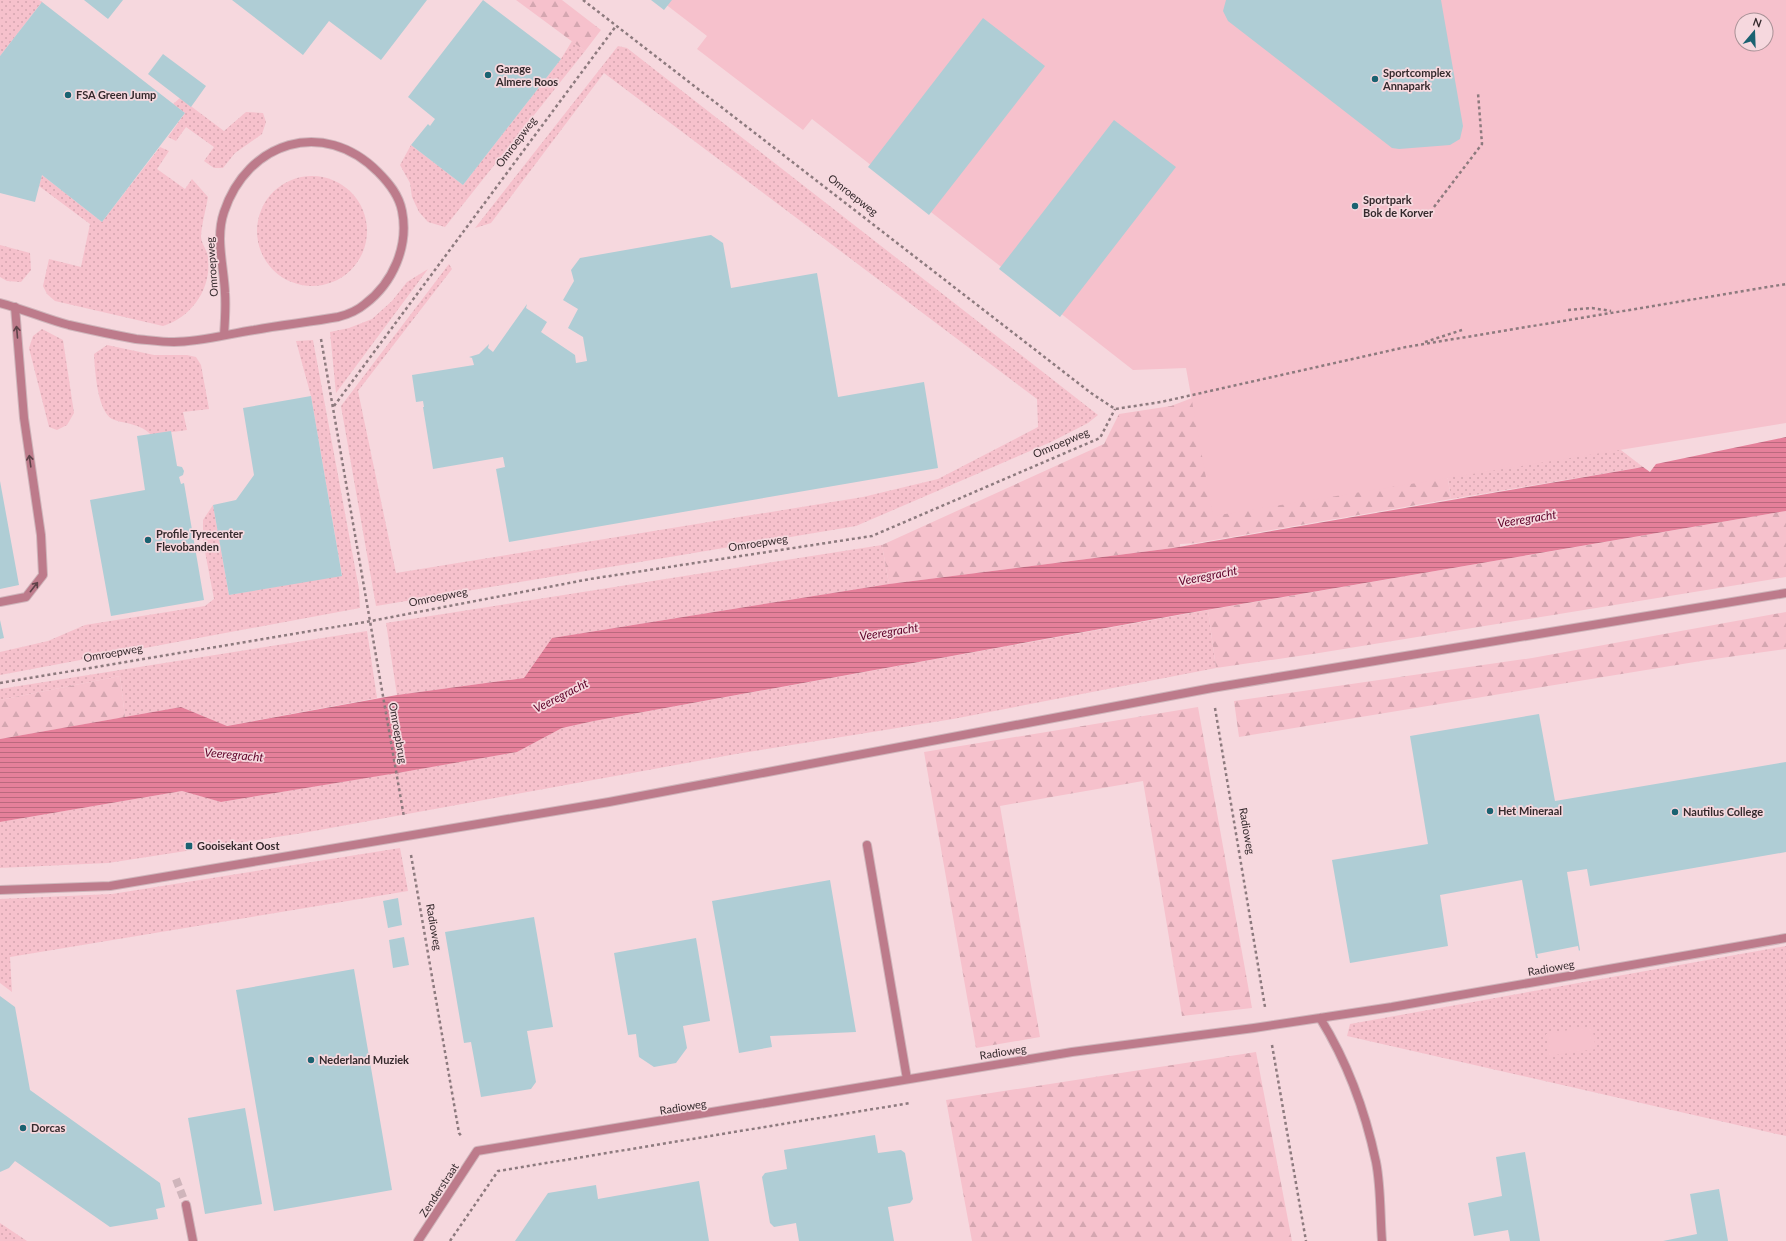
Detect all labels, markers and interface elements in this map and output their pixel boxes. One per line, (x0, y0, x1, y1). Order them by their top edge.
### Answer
north arrow (1734, 12, 1774, 52)
text: N (1751, 15, 1764, 30)
place label: Garage Almere Roos (495, 62, 558, 88)
place label: Sportcomplex Annapark (1382, 66, 1451, 92)
marker: Garage Almere Roos (483, 70, 493, 80)
marker: Sportcomplex Annapark (1370, 74, 1380, 84)
place label: FSA Green Jump (76, 88, 156, 101)
marker: FSA Green Jump (63, 90, 73, 100)
street label: Omroepweg (492, 114, 539, 169)
street label: Omroepweg (826, 171, 881, 218)
place label: Sportpark Bok de Korver (1363, 193, 1434, 219)
marker: Sportpark Bok de Korver (1350, 201, 1360, 211)
street label: Omroepweg (203, 236, 220, 297)
one-way arrow (13, 326, 20, 339)
street label: Omroepweg (1031, 425, 1091, 460)
one-way arrow (26, 455, 34, 468)
water label: Veeregracht (1496, 506, 1558, 531)
place label: Profile Tyrecenter Flevobanden (156, 527, 244, 553)
street label: Omroepweg (727, 531, 789, 554)
marker: Profile Tyrecenter Flevobanden (143, 535, 153, 545)
water label: Veeregracht (1177, 562, 1239, 589)
one-way arrow (29, 582, 38, 593)
street label: Omroepweg (407, 584, 469, 609)
water label: Veeregracht (858, 619, 920, 644)
street label: Omroepweg (82, 641, 144, 664)
water label: Veeregracht (531, 675, 591, 716)
street label: Omroepbrug (387, 701, 410, 765)
water label: Veeregracht (204, 744, 265, 765)
place label: Het Mineraal (1498, 804, 1562, 817)
place label: Nautilus College (1683, 805, 1763, 818)
street label: Radioweg (1237, 806, 1258, 856)
marker: Het Mineraal (1485, 806, 1495, 816)
marker: Nautilus College (1670, 807, 1680, 817)
place label: Gooisekant Oost (197, 839, 280, 852)
marker: Gooisekant Oost (184, 841, 194, 851)
street label: Radioweg (424, 902, 445, 952)
street label: Radioweg (1526, 957, 1576, 978)
street label: Radioweg (979, 1041, 1028, 1062)
place label: Nederland Muziek (319, 1053, 409, 1066)
marker: Nederland Muziek (306, 1055, 316, 1065)
street label: Radioweg (659, 1096, 708, 1117)
place label: Dorcas (31, 1121, 65, 1134)
marker: Dorcas (18, 1123, 28, 1133)
street label: Zenderstraat (416, 1160, 461, 1219)

